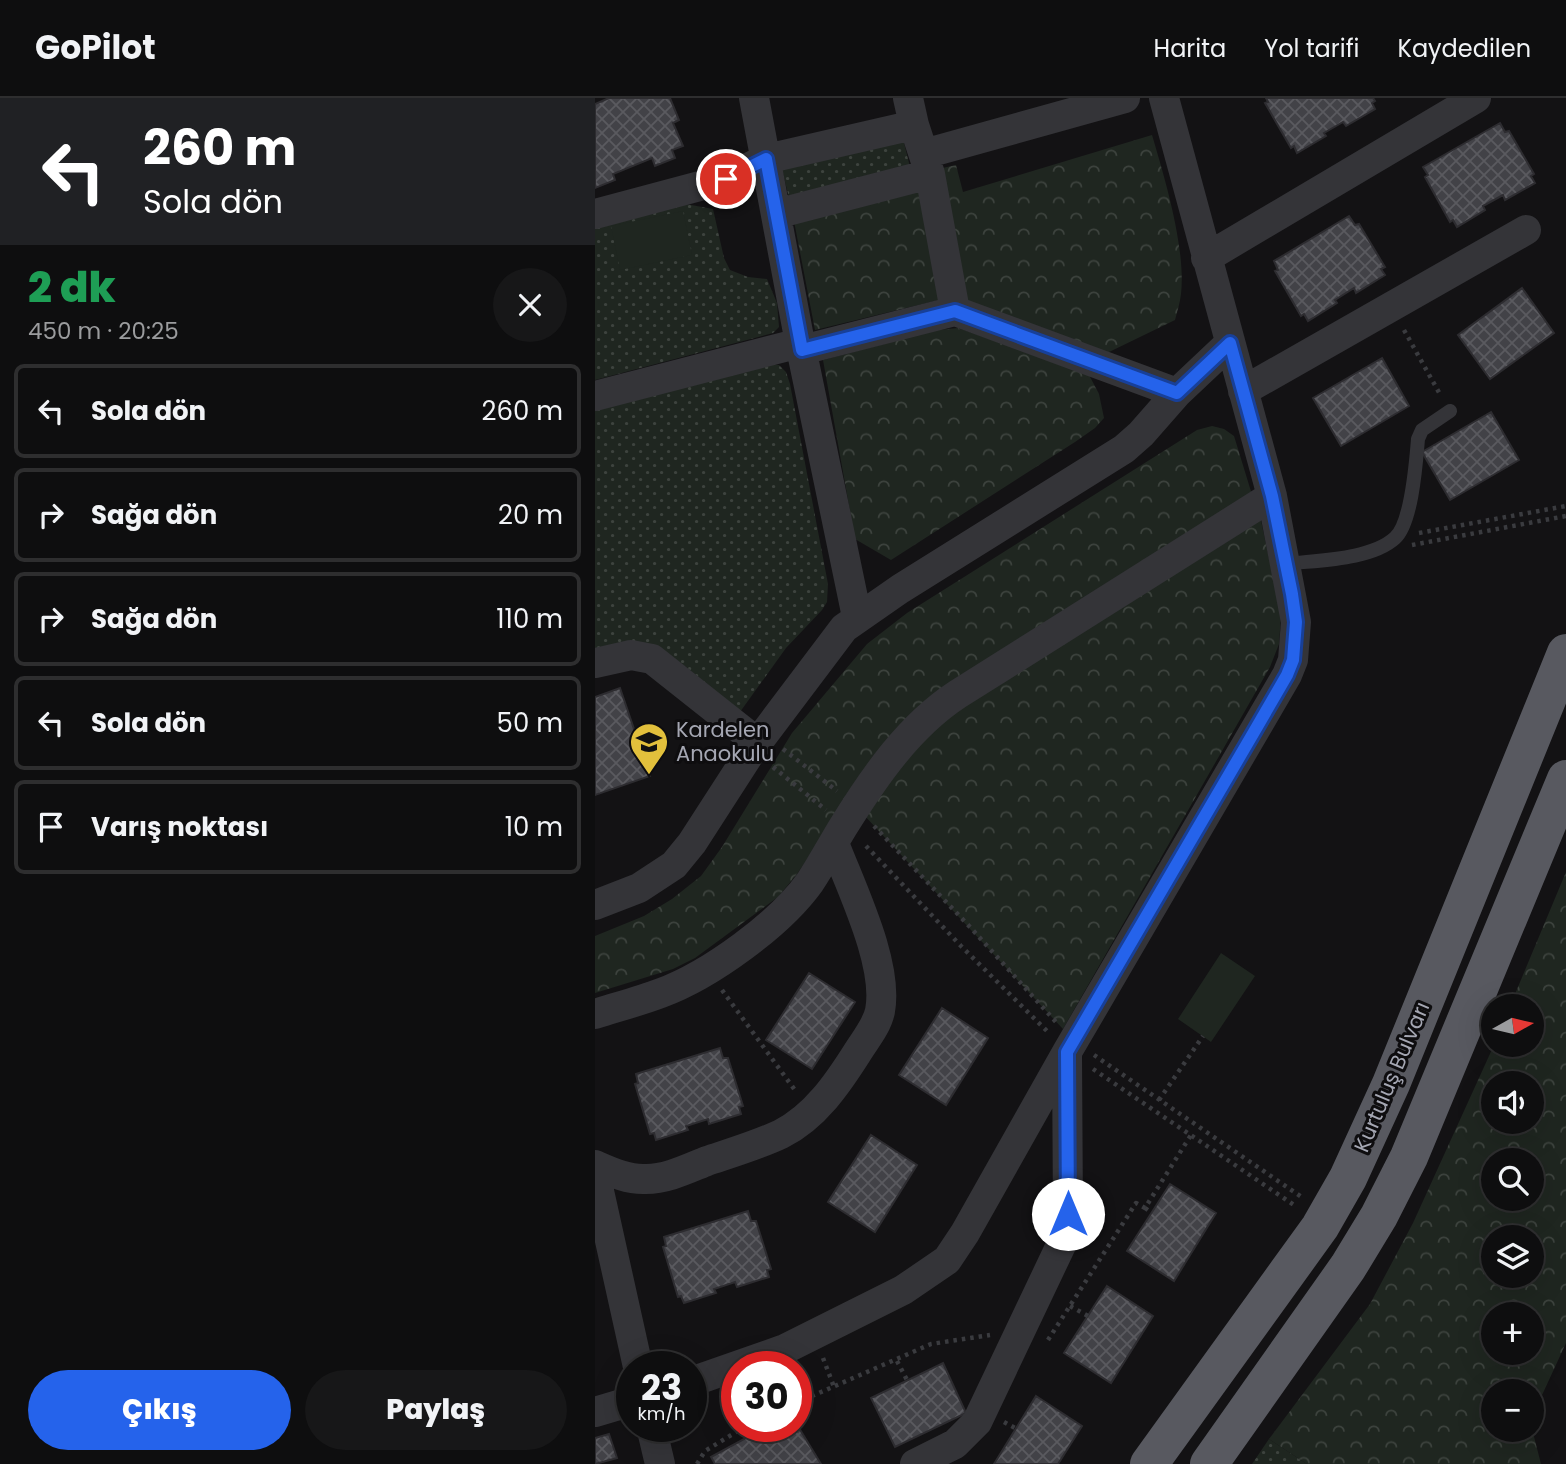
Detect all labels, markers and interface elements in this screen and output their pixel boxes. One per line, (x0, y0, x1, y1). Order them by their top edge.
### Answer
text: GoPilot (35, 24, 156, 71)
text: Harita (1154, 32, 1226, 65)
text: Yol tarifi (1264, 32, 1360, 65)
text: Kaydedilen (1398, 32, 1531, 65)
text: 260 m (143, 114, 296, 182)
icon: left (28, 126, 119, 217)
pin (696, 149, 756, 209)
icon: arrive (707, 160, 745, 198)
text: Sola dön (143, 179, 283, 224)
text: 2 dk (28, 258, 116, 317)
button: close (493, 268, 567, 342)
text: 450 m · 20:25 (28, 315, 179, 347)
icon: left (32, 392, 70, 430)
text: Sola dön (91, 393, 206, 429)
text: 260 m (481, 393, 563, 429)
icon: right (32, 496, 70, 534)
text: Sağa dön (91, 497, 217, 533)
text: 20 m (498, 497, 563, 533)
icon: right (32, 600, 70, 638)
text: Sağa dön (91, 601, 217, 637)
text: 110 m (496, 601, 563, 637)
icon: left (32, 704, 70, 742)
text: Sola dön (91, 705, 206, 741)
text: 50 m (497, 705, 563, 741)
place label: Kardelen Anaokulu (676, 715, 774, 768)
school or university icon: Kardelen Anaokulu (628, 721, 670, 776)
icon: arrive (32, 808, 70, 846)
text: Varış noktası (91, 809, 268, 845)
text: 10 m (505, 809, 563, 845)
north arrow (1481, 994, 1543, 1057)
map controls (1481, 994, 1544, 1442)
street label: Kurtuluş Bulvarı (1347, 997, 1436, 1156)
button: sound (1481, 1071, 1544, 1134)
button: search (1481, 1148, 1544, 1211)
position arrow (1031, 1177, 1105, 1251)
button: layers (1481, 1225, 1544, 1288)
button: + (1481, 1302, 1544, 1365)
speed limit sign: 30 (721, 1351, 812, 1442)
text: 23 (641, 1363, 682, 1412)
button: Çıkış (28, 1370, 291, 1450)
button: Paylaş (305, 1370, 567, 1450)
button: − (1481, 1379, 1544, 1442)
text: km/h (638, 1401, 685, 1426)

